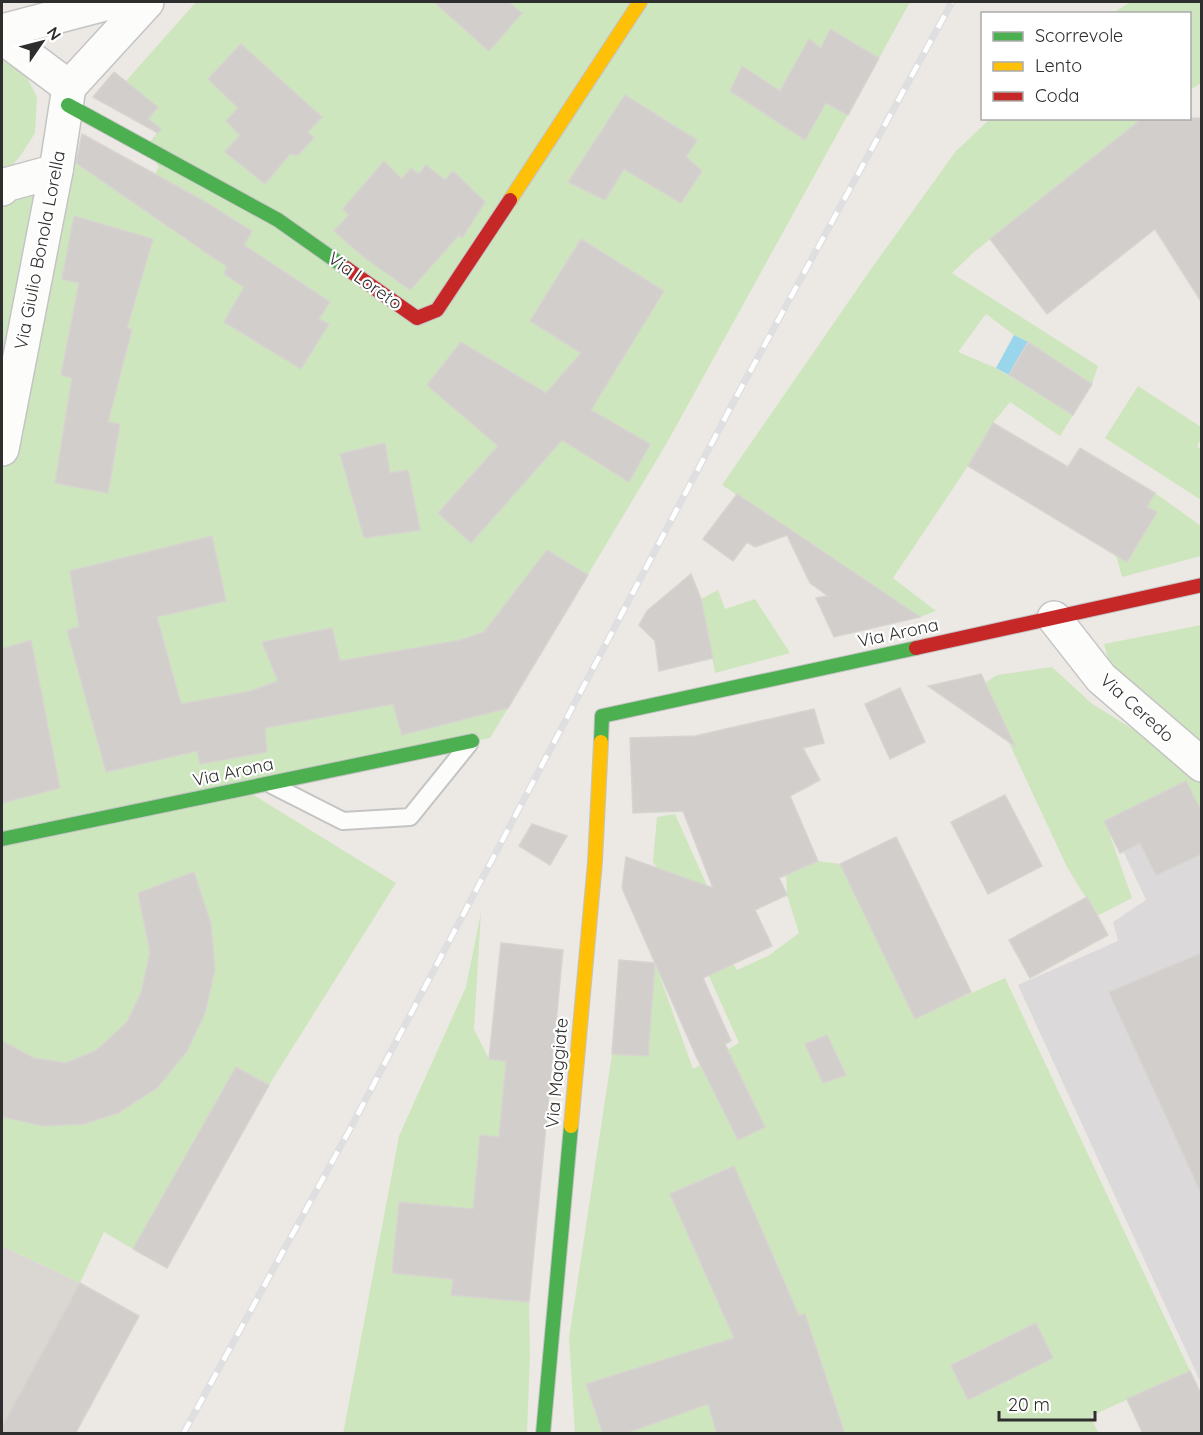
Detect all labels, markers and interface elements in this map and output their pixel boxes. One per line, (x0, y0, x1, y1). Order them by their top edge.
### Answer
north arrow (12, 12, 72, 72)
legend (981, 12, 1191, 120)
text: N (43, 23, 66, 44)
text: Scorrevole (1035, 24, 1123, 47)
text: Lento (1035, 54, 1082, 77)
text: Coda (1035, 84, 1079, 107)
street label: Via Giulio Bonola Lorella (9, 148, 70, 351)
street label: Via Loreto (324, 247, 407, 315)
street label: Via Arona (855, 613, 940, 652)
street label: Via Ceredo (1095, 668, 1179, 747)
street label: Via Arona (190, 752, 275, 791)
street label: Via Maggiate (540, 1017, 573, 1129)
scale bar (999, 1384, 1095, 1422)
text: 20 m (1008, 1393, 1050, 1416)

